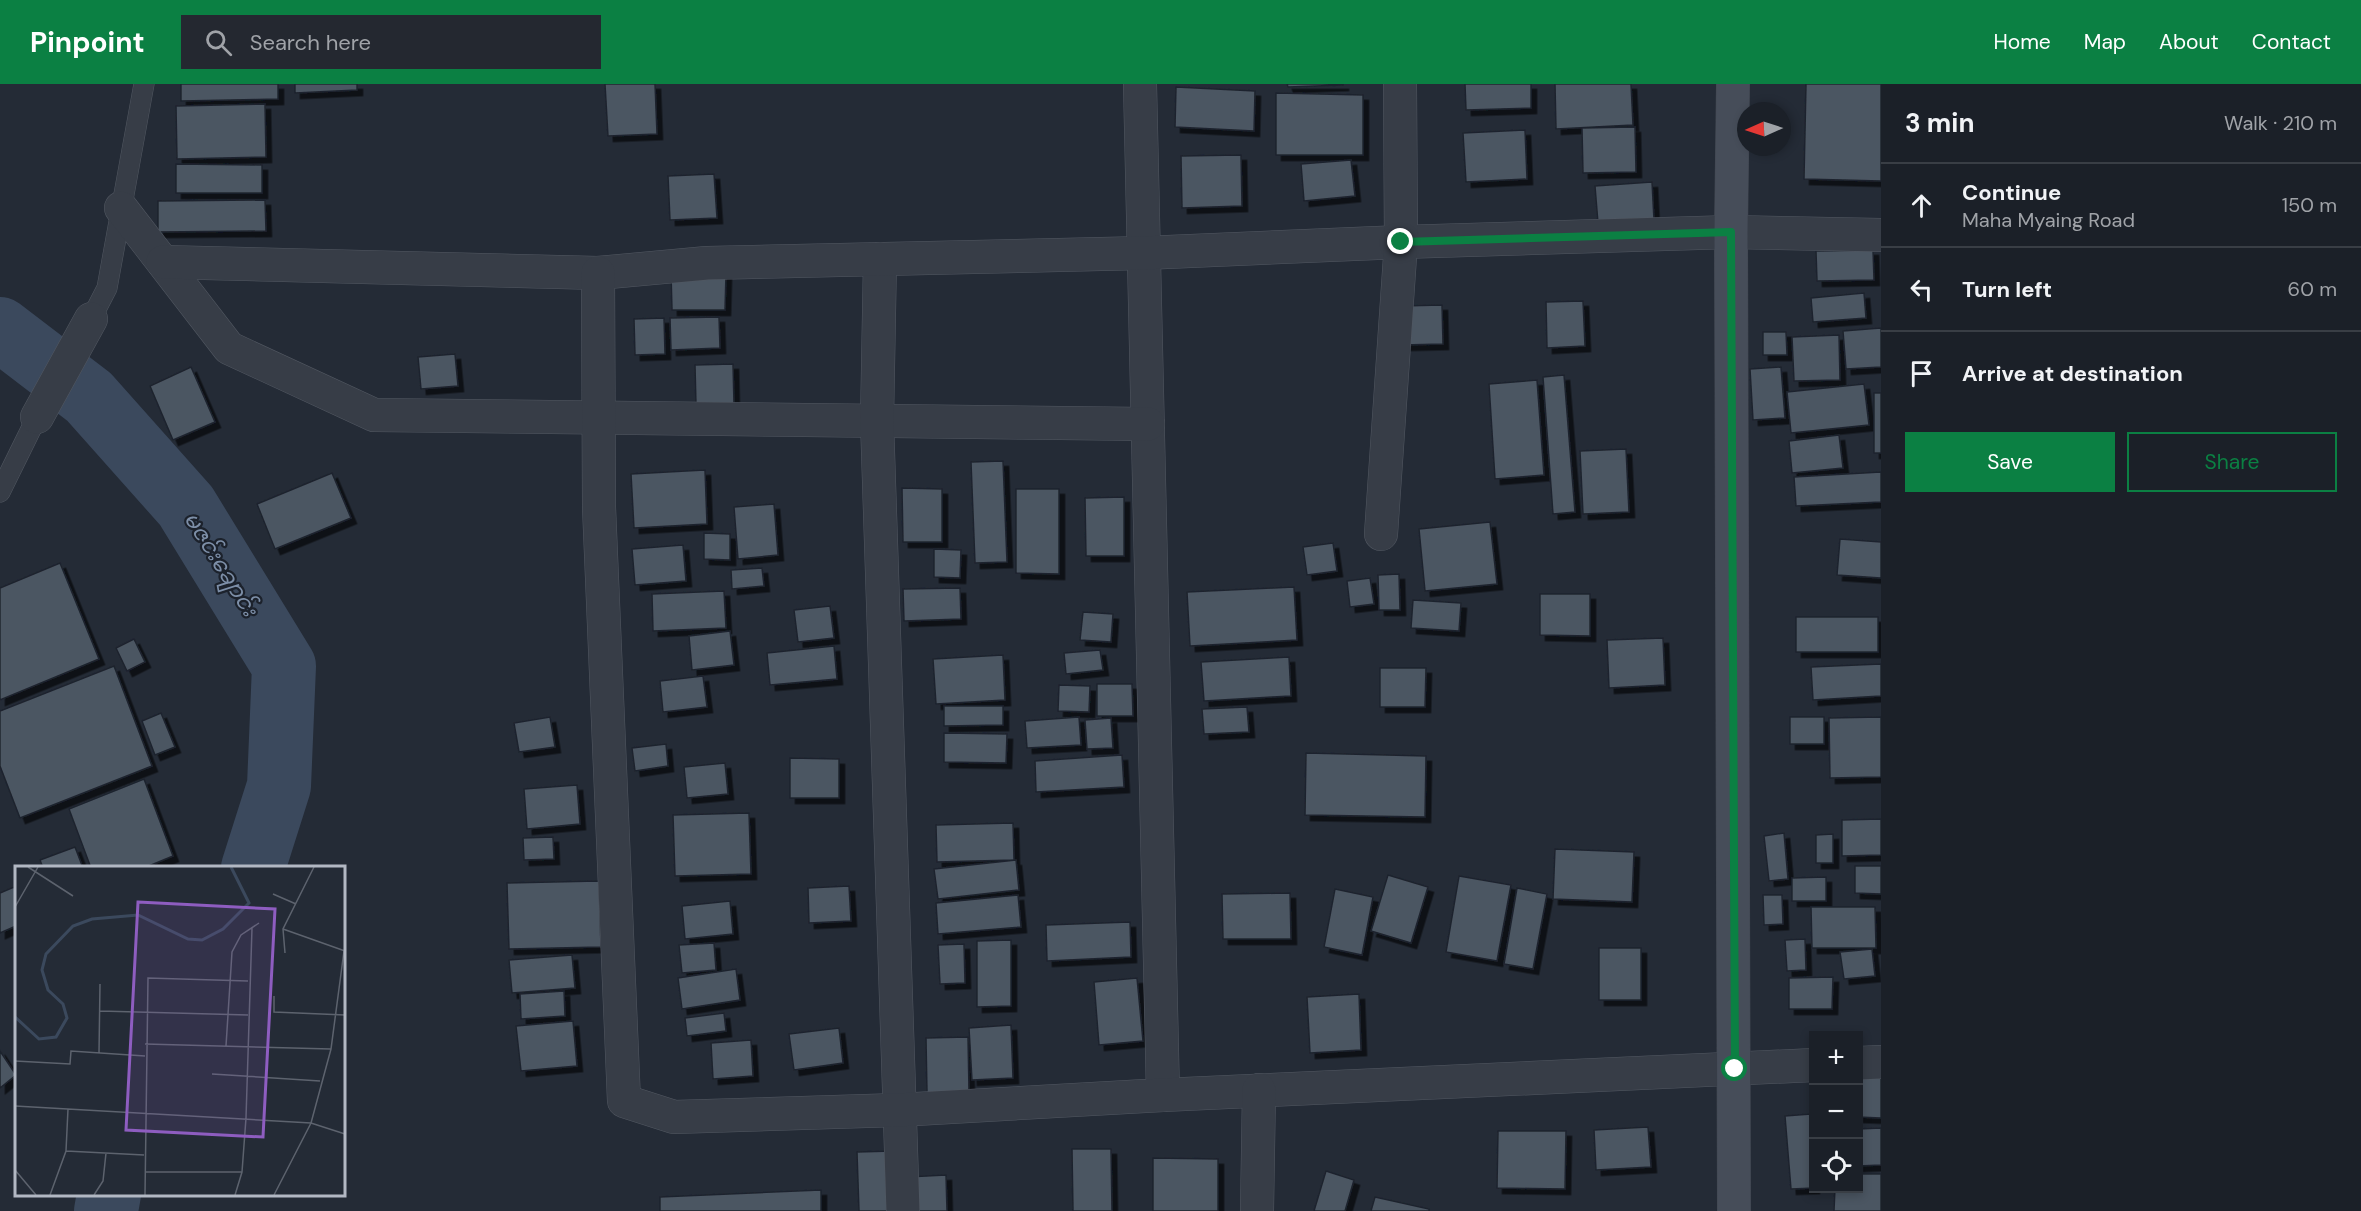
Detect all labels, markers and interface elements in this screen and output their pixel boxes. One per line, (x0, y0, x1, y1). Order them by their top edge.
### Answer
search box (181, 15, 601, 69)
text: Pinpoint (30, 24, 145, 61)
icon: search (202, 26, 235, 59)
text: Search here (250, 28, 371, 57)
text: Home (1993, 28, 2051, 56)
text: Map (2084, 28, 2126, 56)
text: About (2159, 28, 2219, 56)
text: Contact (2252, 28, 2331, 56)
north arrow (1737, 102, 1791, 156)
text: 3 min (1905, 106, 1974, 140)
text: Walk · 210 m (2224, 110, 2337, 136)
text: Continue (1962, 178, 2061, 207)
icon: ahead (1905, 189, 1938, 222)
text: 150 m (2282, 192, 2337, 218)
text: Maha Myaing Road (1962, 207, 2135, 233)
route end (1387, 228, 1413, 254)
icon: left (1905, 273, 1938, 306)
text: Turn left (1962, 275, 2052, 304)
text: 60 m (2288, 276, 2337, 302)
icon: arrive (1905, 357, 1938, 390)
text: Arrive at destination (1962, 359, 2183, 388)
button: Save (1905, 432, 2115, 492)
button: Share (2127, 432, 2337, 492)
water label: မဇင်းချောင်း (174, 506, 266, 625)
inset map (15, 866, 345, 1196)
map controls (1809, 1031, 1863, 1193)
button: + (1809, 1031, 1863, 1085)
route start (1721, 1055, 1747, 1081)
button: − (1809, 1085, 1863, 1139)
button: locate (1809, 1139, 1863, 1193)

